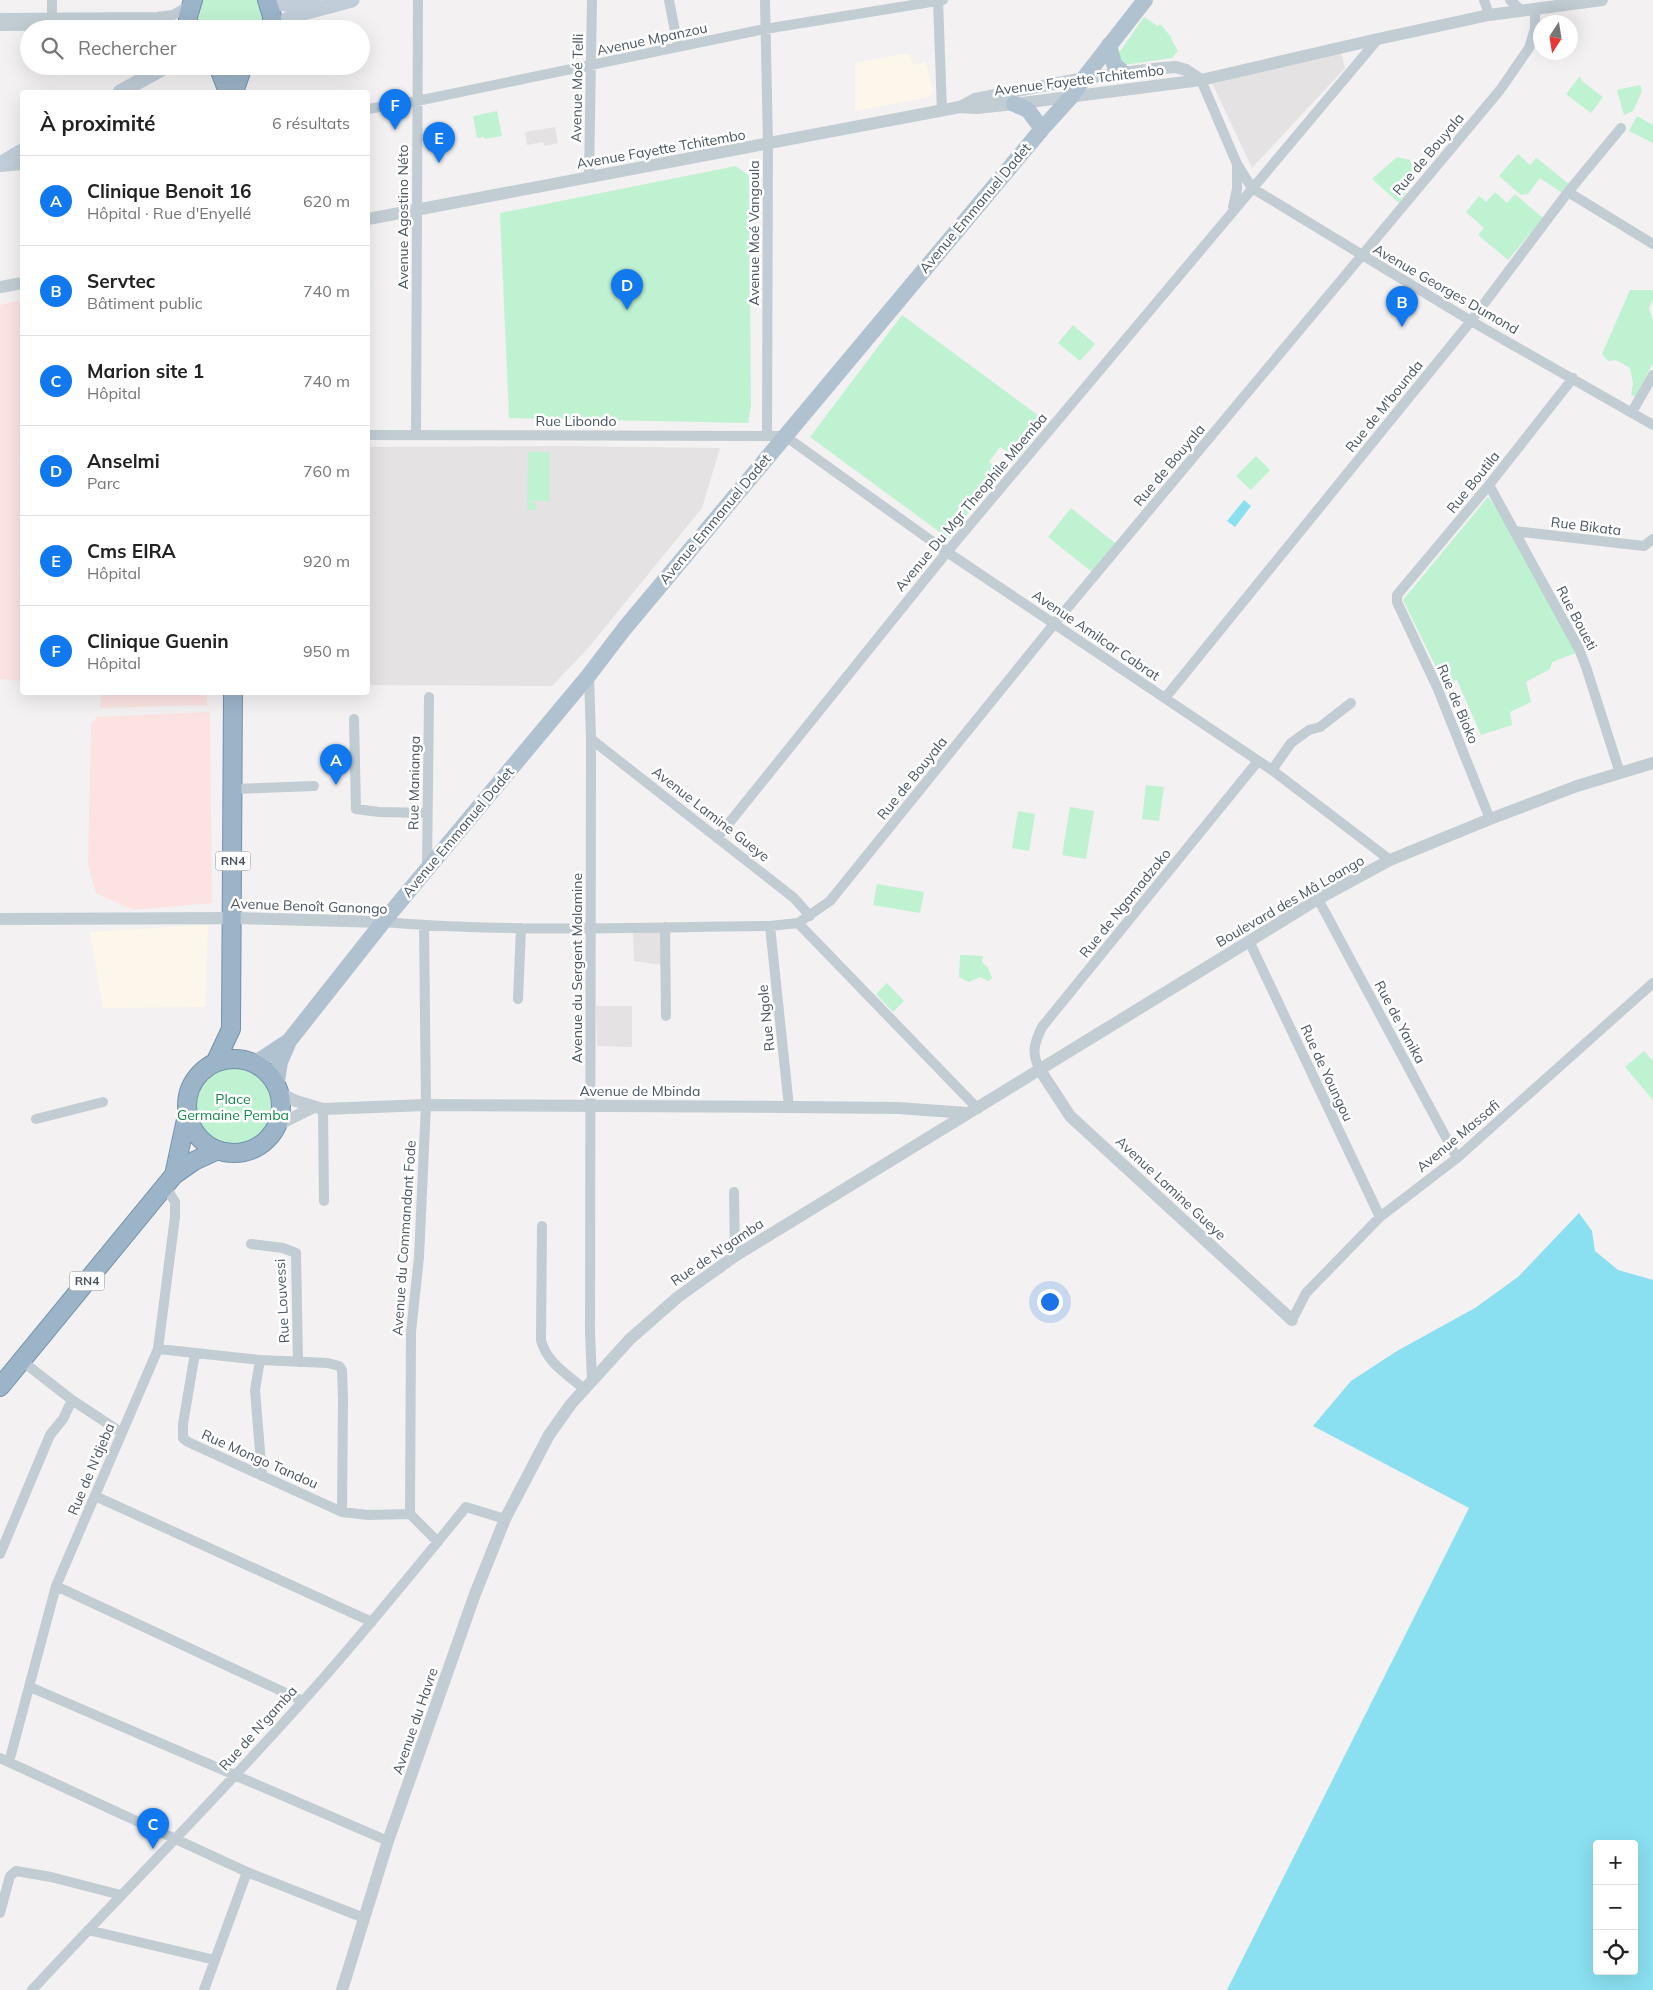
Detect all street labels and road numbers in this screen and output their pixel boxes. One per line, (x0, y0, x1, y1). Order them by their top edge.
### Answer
street label: Avenue Mpanzou (595, 18, 709, 60)
street label: Avenue Moé Telli (567, 33, 587, 143)
street label: Avenue Fayette Tchitembo (993, 61, 1165, 99)
street label: Rue de Bouyala (1388, 109, 1468, 199)
street label: Avenue Fayette Tchitembo (575, 125, 747, 173)
street label: Avenue Emmanuel Dadet (915, 139, 1035, 277)
street label: Avenue Agostino Néto (394, 145, 412, 289)
street label: Avenue Moé Vangoula (745, 160, 763, 306)
street label: Avenue Georges Dumond (1370, 240, 1522, 338)
street label: Rue de M'bounda (1341, 356, 1427, 456)
street label: Avenue Du Mgr Theophile Mbemba (891, 409, 1051, 595)
street label: Rue Libondo (536, 412, 617, 430)
street label: Rue de Bouyala (1129, 420, 1209, 510)
street label: Rue Boutila (1443, 447, 1503, 517)
street label: Avenue Emmanuel Dadet (655, 450, 775, 588)
street label: Rue Bikata (1550, 513, 1622, 539)
street label: Rue Boueti (1553, 583, 1601, 653)
street label: Avenue Amilcar Cabrat (1029, 586, 1163, 684)
street label: Rue de Bioko (1433, 662, 1483, 746)
street label: Rue de Bouyala (873, 733, 951, 823)
street label: Rue Manianga (404, 736, 424, 830)
street label: Avenue Lamine Gueye (649, 762, 773, 866)
street label: Avenue Emmanuel Dadet (398, 763, 518, 901)
street label: Rue de Ngamadzoko (1075, 845, 1175, 961)
road number: RN4 (216, 851, 250, 870)
street label: Boulevard des Mâ Loango (1213, 851, 1367, 951)
street label: Avenue du Sergent Malamine (568, 873, 586, 1063)
street label: Avenue Benoît Ganongo (230, 894, 388, 918)
street label: Rue de Yanika (1371, 977, 1429, 1067)
street label: Rue Ngole (754, 984, 778, 1052)
street label: Rue de Youngou (1297, 1022, 1357, 1124)
street label: Avenue de Mbinda (580, 1082, 700, 1100)
street label: Avenue Massafi (1413, 1096, 1503, 1176)
street label: Avenue Lamine Gueye (1112, 1132, 1230, 1244)
street label: Avenue du Commandant Fode (388, 1140, 420, 1336)
street label: Rue de N'gamba (667, 1214, 767, 1290)
street label: Rue Louvessi (271, 1258, 293, 1344)
road number: RN4 (70, 1272, 104, 1290)
street label: Rue de N'djeba (63, 1420, 119, 1518)
street label: Rue Mongo Tandou (199, 1425, 321, 1493)
street label: Avenue du Havre (388, 1665, 442, 1777)
street label: Rue de N'gamba (215, 1682, 301, 1774)

